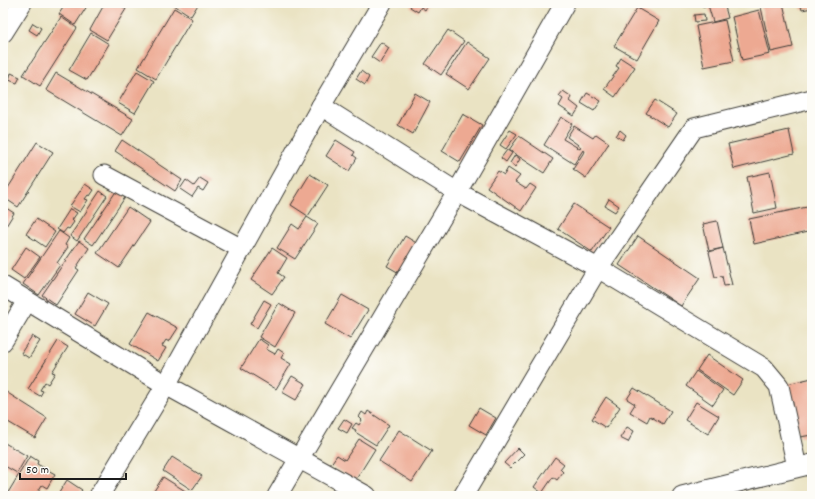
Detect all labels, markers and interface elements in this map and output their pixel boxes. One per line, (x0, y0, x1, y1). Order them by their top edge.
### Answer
scale bar (20, 455, 126, 481)
text: 50 m (26, 462, 49, 479)

